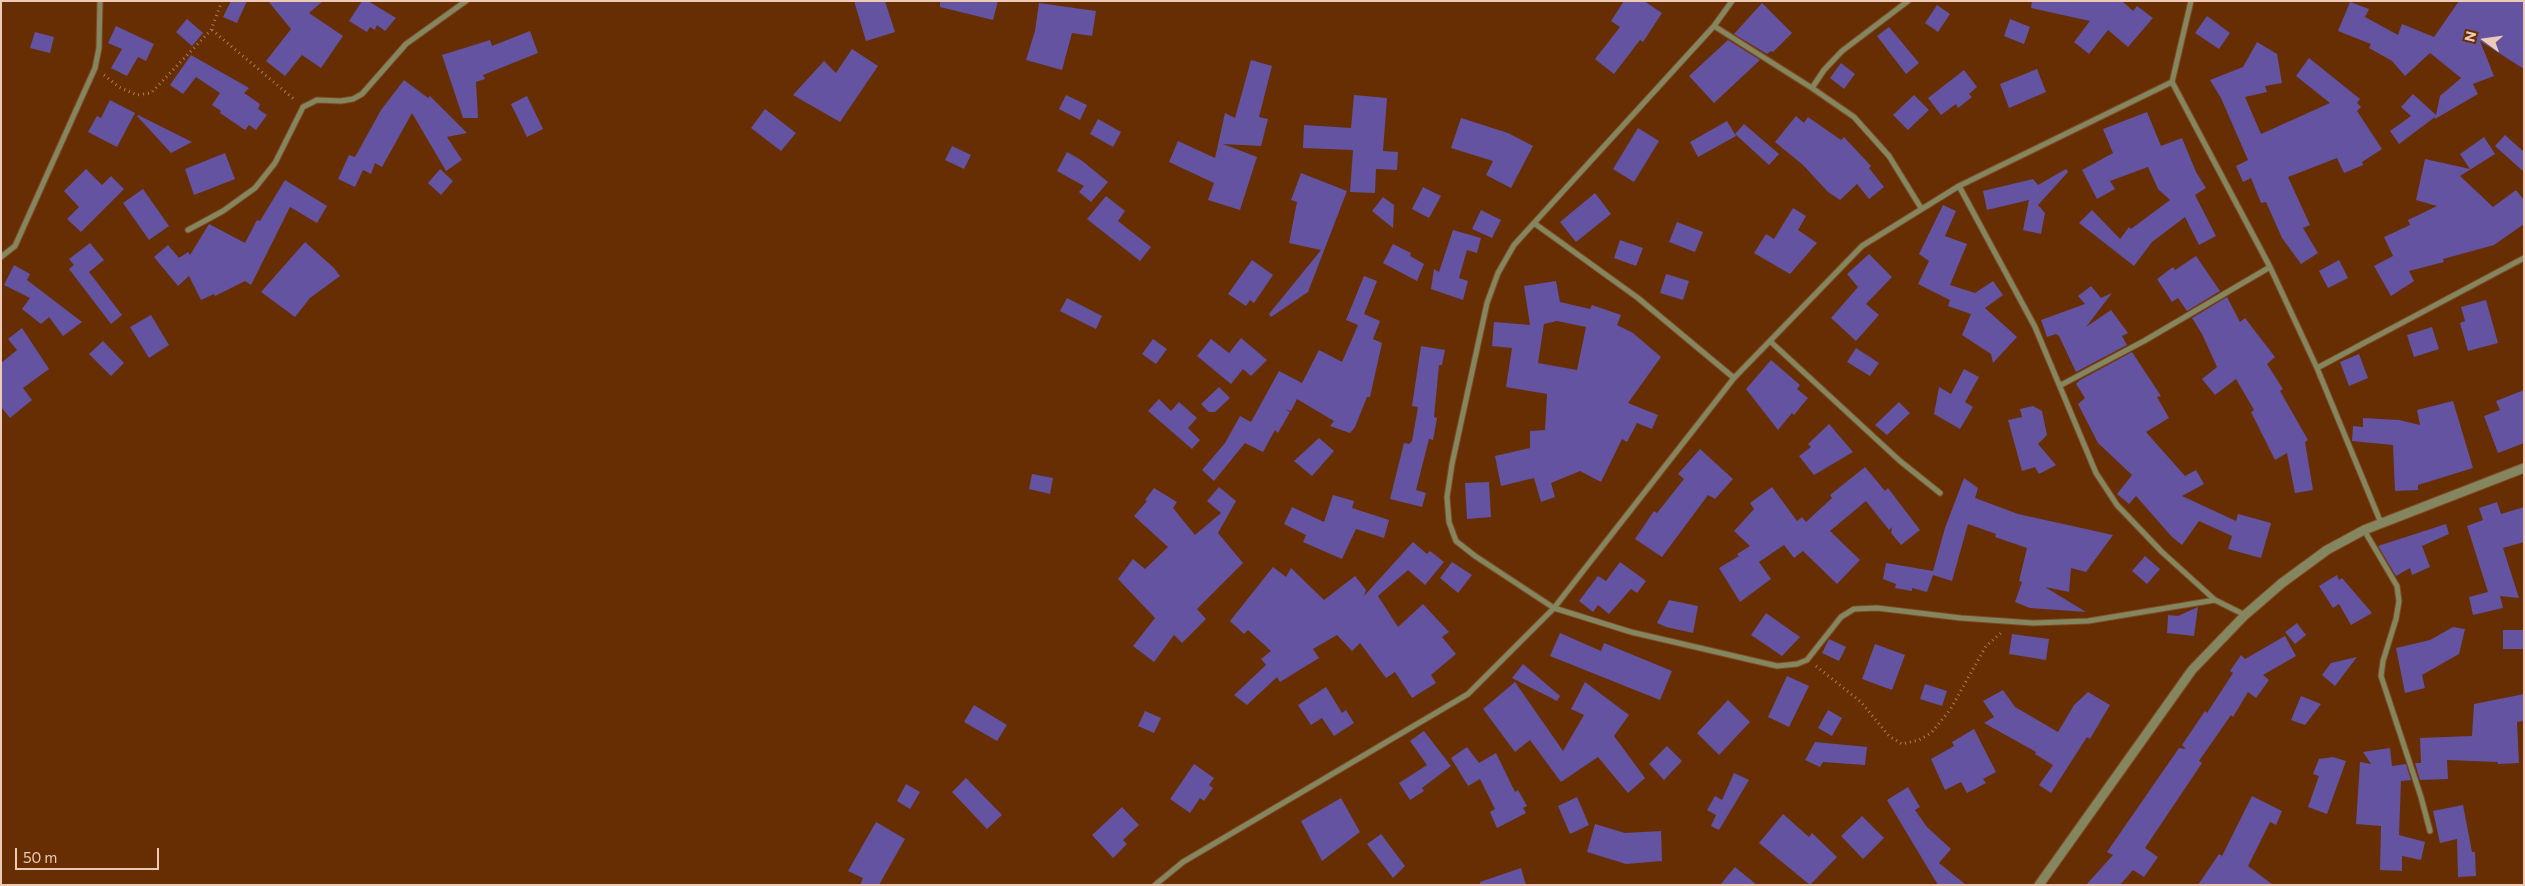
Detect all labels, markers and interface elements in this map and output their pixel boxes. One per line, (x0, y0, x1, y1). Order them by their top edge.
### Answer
north arrow (2460, 15, 2510, 65)
text: N (2460, 29, 2479, 43)
scale bar (18, 838, 161, 870)
text: 50 m (23, 848, 57, 866)

